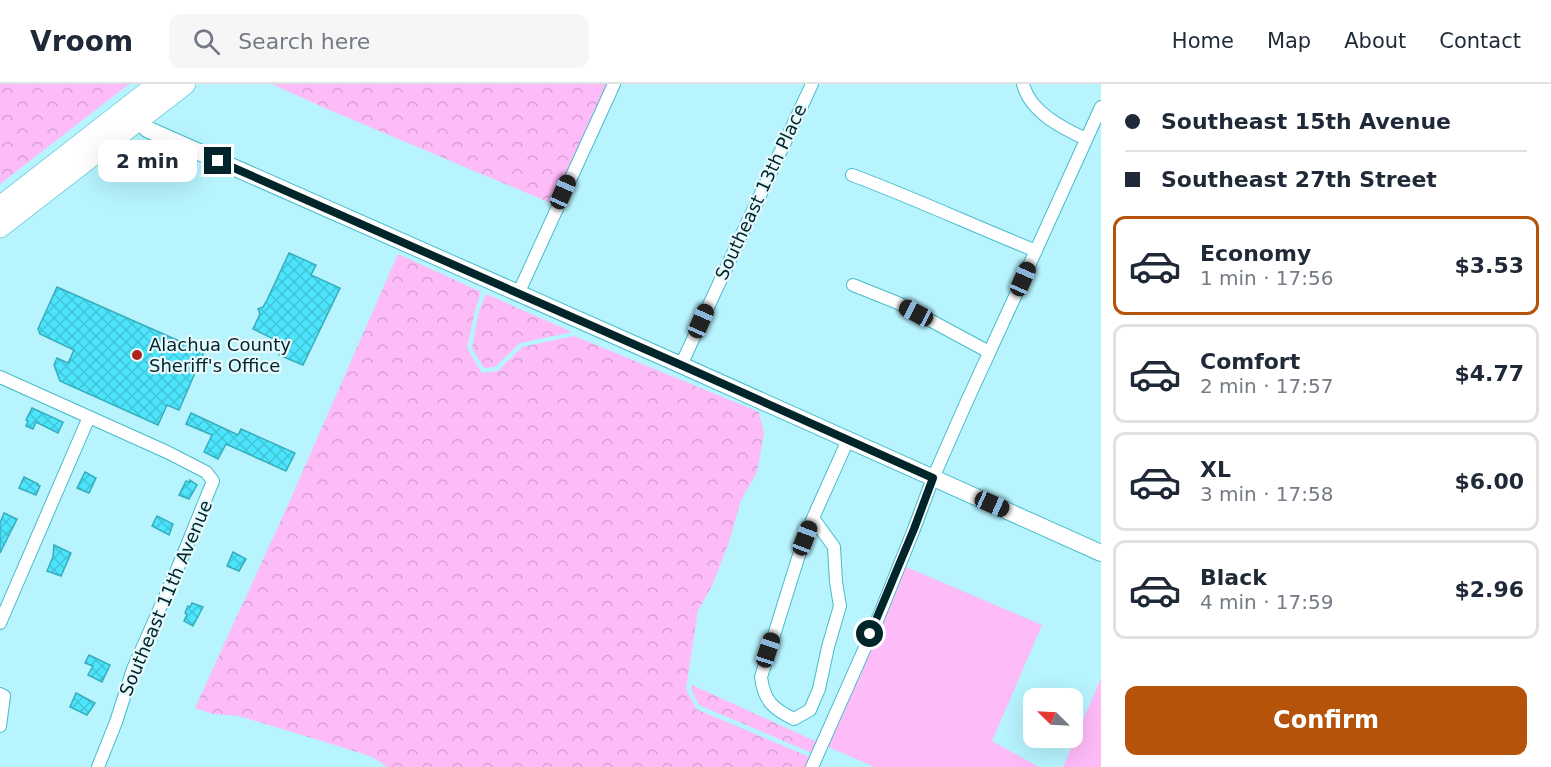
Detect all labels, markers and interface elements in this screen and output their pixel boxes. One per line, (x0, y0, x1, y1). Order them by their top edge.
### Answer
search box (169, 14, 589, 68)
text: Vroom (30, 25, 133, 58)
icon: search (190, 25, 223, 58)
text: Search here (238, 29, 370, 54)
text: Home (1172, 29, 1234, 53)
text: Map (1267, 29, 1311, 53)
text: About (1344, 29, 1406, 53)
text: Contact (1439, 29, 1521, 53)
street label: Southeast 13th Place (711, 101, 811, 283)
text: Southeast 15th Avenue (1161, 109, 1451, 134)
callout: 2 min (98, 140, 197, 182)
route end (204, 147, 231, 174)
text: 2 min (116, 149, 179, 173)
text: Southeast 27th Street (1161, 167, 1437, 192)
car (547, 172, 579, 212)
icon: car (1128, 239, 1182, 293)
text: Economy (1200, 241, 1311, 266)
text: $3.53 (1454, 253, 1524, 278)
car (1007, 259, 1039, 299)
text: 1 min · 17:56 (1200, 266, 1334, 290)
car (896, 297, 936, 329)
car (685, 301, 717, 341)
place label: Alachua County Sheriff's Office (149, 334, 291, 376)
icon: car (1128, 347, 1182, 401)
marker: Alachua County Sheriff's Office (130, 348, 144, 362)
text: Comfort (1200, 349, 1300, 374)
text: $4.77 (1454, 361, 1524, 386)
text: 2 min · 17:57 (1200, 374, 1334, 398)
icon: car (1128, 455, 1182, 509)
text: XL (1200, 457, 1231, 482)
text: $6.00 (1454, 469, 1524, 494)
text: 3 min · 17:58 (1200, 482, 1334, 506)
car (972, 488, 1012, 520)
street label: Southeast 11th Avenue (115, 497, 216, 699)
car (790, 518, 820, 558)
icon: car (1128, 563, 1182, 617)
text: Black (1200, 565, 1267, 590)
text: $2.96 (1454, 577, 1524, 602)
text: 4 min · 17:59 (1200, 590, 1334, 614)
route start (856, 620, 883, 647)
car (754, 630, 782, 670)
button: Confirm (1125, 686, 1527, 755)
north arrow (1023, 688, 1083, 748)
map controls (1023, 688, 1083, 748)

